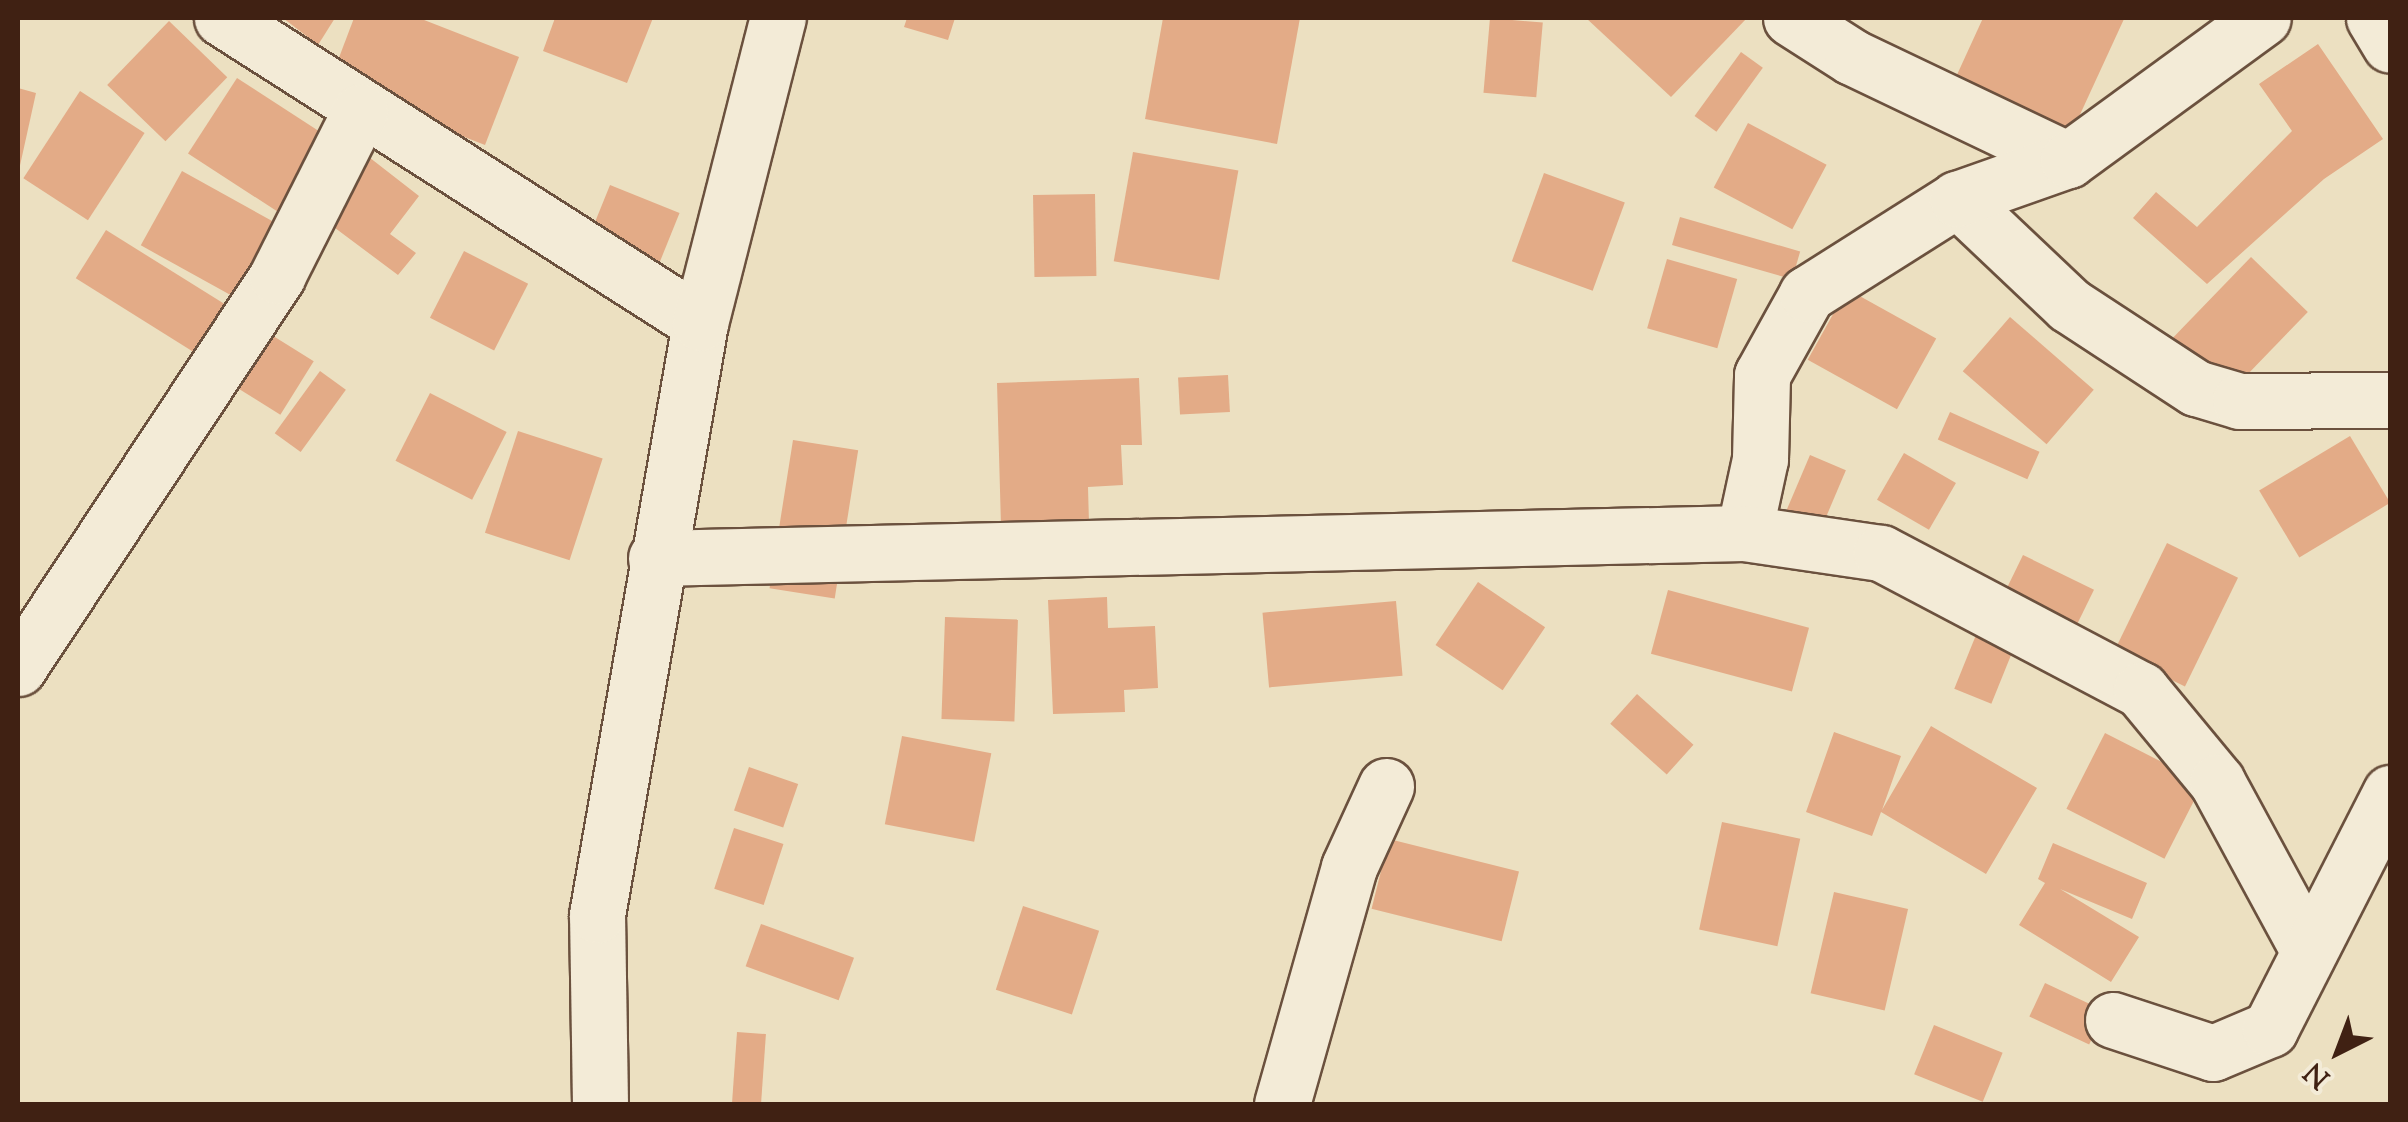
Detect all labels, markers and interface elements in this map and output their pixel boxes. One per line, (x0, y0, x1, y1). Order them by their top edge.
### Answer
north arrow (2288, 1002, 2388, 1102)
text: N (2296, 1052, 2340, 1097)

